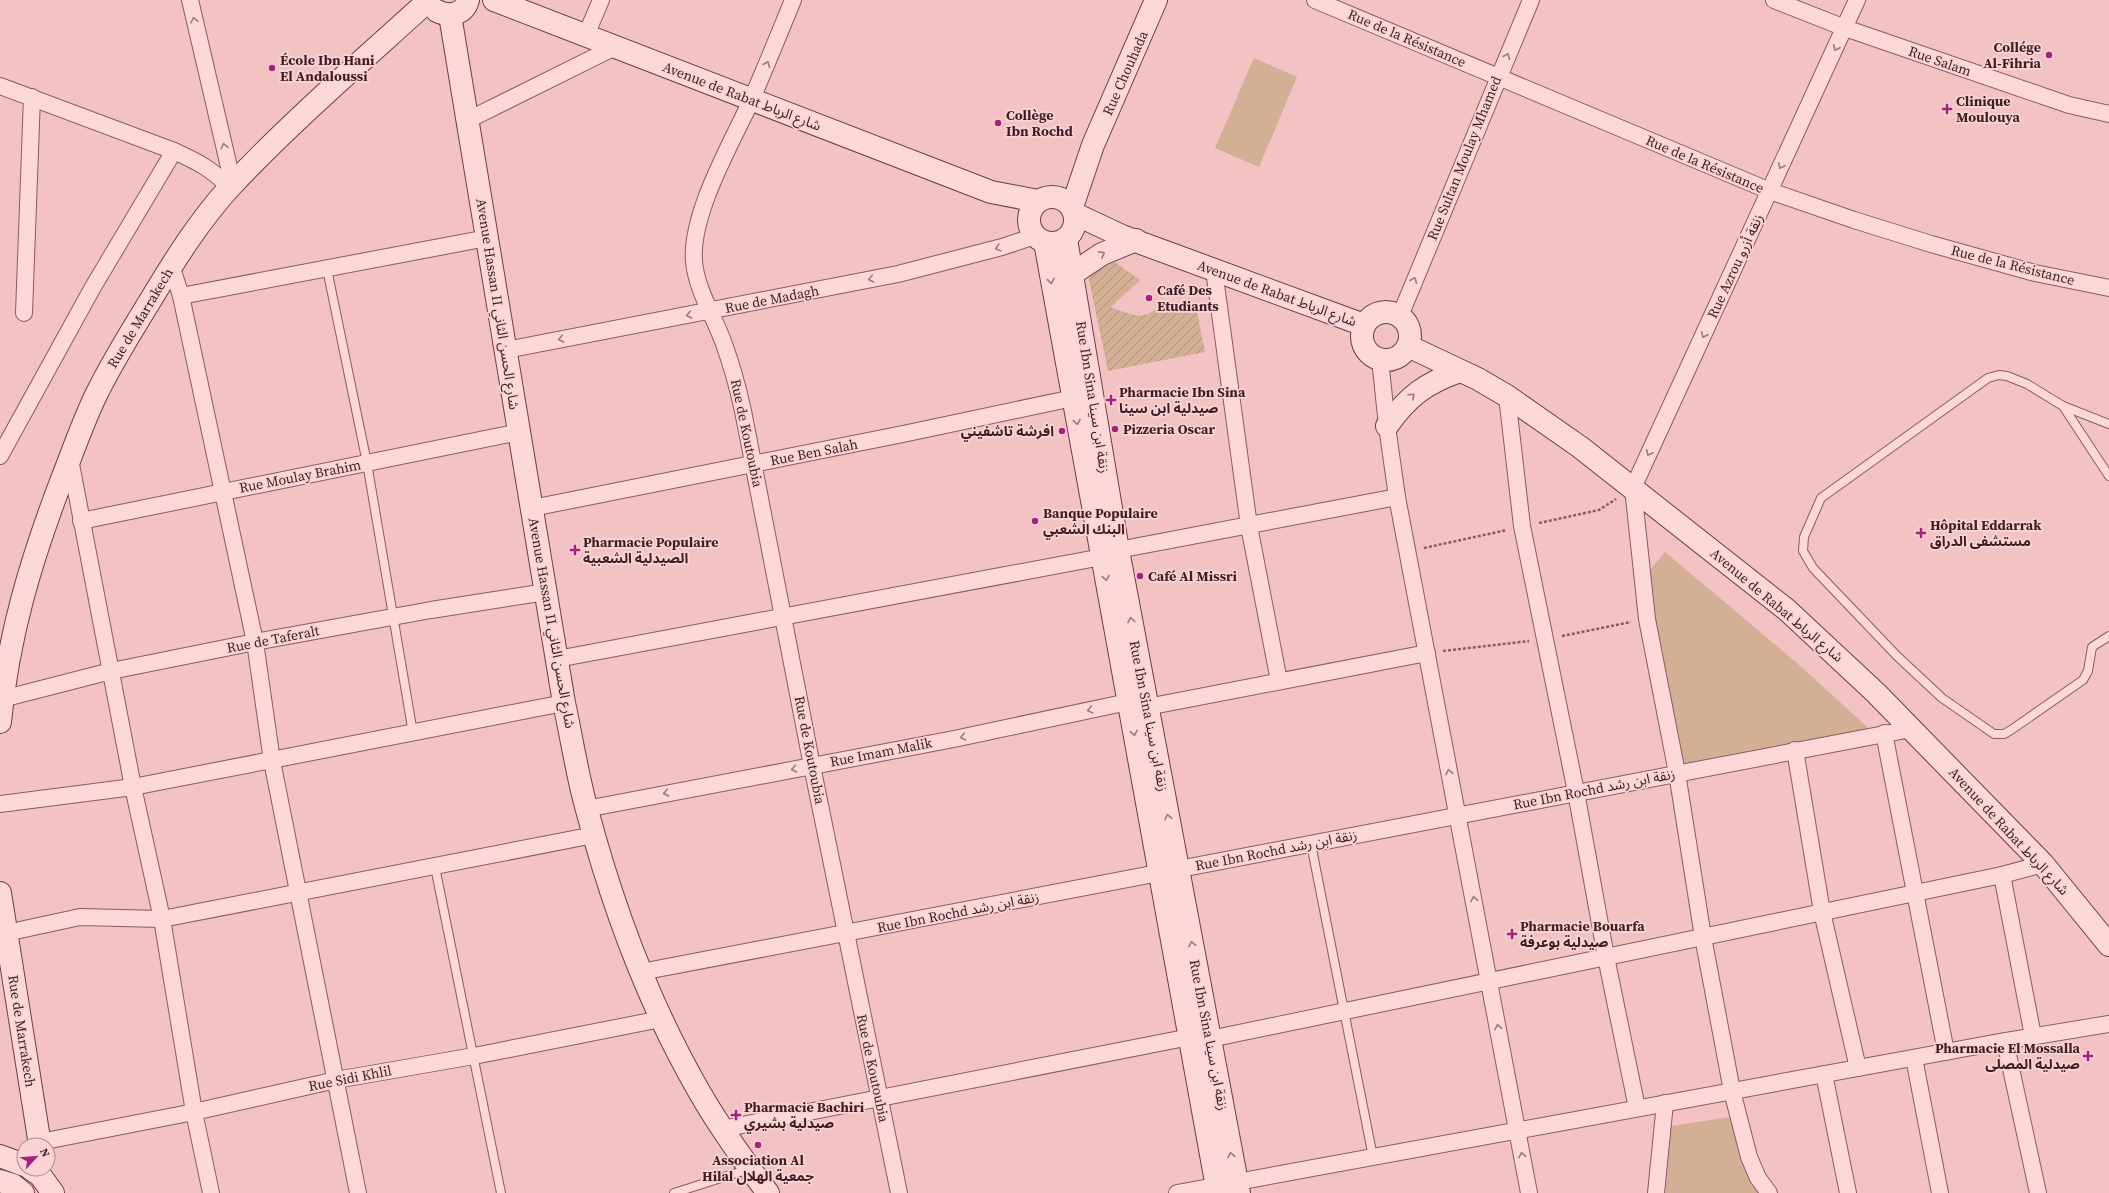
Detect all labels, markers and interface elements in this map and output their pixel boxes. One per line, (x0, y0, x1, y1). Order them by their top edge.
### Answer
street label: Rue de la Résistance (1345, 4, 1469, 72)
one-way arrow (191, 17, 199, 23)
street label: Rue Chouhada (1097, 27, 1153, 119)
place label: Collége Al-Fihria (1983, 37, 2042, 73)
street label: Rue Salam (1906, 41, 1975, 81)
one-way arrow (1833, 44, 1841, 52)
place label: École Ibn Hani El Andaloussi (280, 50, 375, 86)
marker: Collége Al-Fihria (2044, 50, 2054, 60)
one-way arrow (1502, 53, 1510, 60)
street label: Avenue de Rabat شارع الرباط (659, 56, 824, 136)
one-way arrow (762, 60, 770, 67)
marker: École Ibn Hani El Andaloussi (267, 63, 277, 73)
street label: Rue Sultan Moulay Mhamed (1422, 73, 1506, 243)
place label: Clinique Moulouya (1956, 91, 2020, 127)
marker: Clinique Moulouya (1941, 103, 1953, 115)
place label: Collège Ibn Rochd (1006, 105, 1073, 141)
marker: Collège Ibn Rochd (993, 118, 1003, 128)
street label: Rue de la Résistance (1643, 130, 1767, 198)
one-way arrow (221, 143, 229, 149)
one-way arrow (1778, 162, 1786, 170)
street label: Avenue Hassan II شارع الحسن الثاني (470, 197, 525, 411)
street label: Rue Azrou زنقة أزرو (1702, 211, 1768, 321)
street label: Rue de la Résistance (1949, 240, 2077, 290)
one-way arrow (995, 244, 1001, 252)
one-way arrow (1098, 251, 1105, 259)
street label: Avenue de Rabat شارع الرباط (1194, 255, 1360, 332)
street label: Rue de Marrakech (102, 264, 178, 372)
one-way arrow (868, 274, 875, 283)
one-way arrow (1410, 276, 1418, 283)
one-way arrow (1047, 277, 1055, 284)
street label: Rue de Madagh (723, 280, 821, 318)
place label: Café Des Etudiants (1157, 280, 1219, 316)
marker: Café Des Etudiants (1144, 293, 1154, 303)
one-way arrow (686, 310, 692, 319)
street label: Rue Ibn Sina زنقة ابن سينا (1071, 319, 1115, 475)
one-way arrow (1700, 332, 1708, 339)
one-way arrow (558, 335, 564, 343)
street label: Rue de Koutoubia (726, 377, 768, 490)
place label: Pharmacie Ibn Sina صيدلية ابن سينا (1119, 382, 1246, 418)
one-way arrow (1407, 394, 1414, 401)
marker: Pharmacie Ibn Sina صيدلية ابن سينا (1106, 395, 1116, 405)
one-way arrow (1072, 419, 1081, 425)
place label: Pizzeria Oscar (1123, 419, 1215, 439)
place label: افرشة تاشفيني (961, 421, 1054, 442)
marker: Pizzeria Oscar (1110, 424, 1120, 434)
marker: افرشة تاشفيني (1057, 426, 1067, 436)
street label: Rue Ben Salah (768, 434, 860, 470)
one-way arrow (1646, 449, 1654, 457)
street label: Rue Moulay Brahim (237, 454, 363, 498)
place label: Banque Populaire البنك الشعبي (1043, 503, 1158, 540)
place label: Hôpital Eddarrak مستشفى الدراق (1930, 515, 2042, 551)
street label: Avenue Hassan II شارع الحسن الثاني (522, 516, 580, 730)
marker: Banque Populaire البنك الشعبي (1030, 516, 1040, 526)
marker: Hôpital Eddarrak مستشفى الدراق (1915, 527, 1927, 539)
place label: Pharmacie Populaire الصيدلية الشعبية (583, 532, 719, 568)
street label: Avenue de Rabat شارع الرباط (1705, 543, 1848, 668)
marker: Pharmacie Populaire الصيدلية الشعبية (570, 545, 580, 555)
place label: Café Al Missri (1148, 566, 1238, 586)
marker: Café Al Missri (1135, 571, 1145, 581)
one-way arrow (1101, 575, 1109, 581)
one-way arrow (1127, 617, 1136, 623)
street label: Rue de Taferalt (225, 620, 321, 658)
street label: Rue Ibn Sina زنقة ابن سينا (1125, 639, 1173, 793)
street label: Rue de Koutoubia (790, 694, 830, 807)
one-way arrow (1087, 706, 1093, 714)
one-way arrow (1129, 730, 1138, 736)
street label: Rue Imam Malik (828, 732, 934, 772)
one-way arrow (960, 732, 966, 740)
street label: Rue Ibn Rochd زنقة ابن رشد (1511, 763, 1677, 815)
street label: Avenue de Rabat شارع الرباط (1944, 763, 2074, 900)
one-way arrow (791, 764, 797, 773)
one-way arrow (1446, 768, 1454, 775)
one-way arrow (663, 789, 669, 797)
one-way arrow (1164, 813, 1173, 820)
street label: Rue Ibn Rochd زنقة ابن رشد (1193, 824, 1359, 876)
street label: Rue Ibn Rochd زنقة ابن رشد (875, 886, 1041, 938)
one-way arrow (1470, 896, 1478, 902)
place label: Pharmacie Bouarfa صيدلية بوعرفة (1520, 916, 1645, 952)
marker: Pharmacie Bouarfa صيدلية بوعرفة (1507, 929, 1517, 939)
one-way arrow (1188, 941, 1196, 947)
street label: Rue Ibn Sina زنقة ابن سينا (1185, 958, 1233, 1112)
street label: Rue de Marrakech (3, 973, 41, 1089)
street label: Rue de Koutoubia (852, 1012, 894, 1125)
one-way arrow (1494, 1024, 1503, 1030)
place label: Pharmacie El Mossalla صيدلية المصلى (1935, 1038, 2081, 1074)
marker: Pharmacie El Mossalla صيدلية المصلى (2083, 1051, 2093, 1061)
street label: Rue Sidi Khlil (307, 1060, 393, 1096)
place label: Pharmacie Bachiri صيدلية بشيري (744, 1097, 865, 1134)
marker: Pharmacie Bachiri صيدلية بشيري (731, 1110, 741, 1120)
north arrow (16, 1137, 56, 1177)
marker: Association Al Hilal جمعية الهلال (753, 1140, 763, 1150)
text: N (36, 1146, 53, 1160)
place label: Association Al Hilal جمعية الهلال (702, 1150, 814, 1186)
one-way arrow (1228, 1152, 1236, 1158)
one-way arrow (1518, 1152, 1527, 1158)

